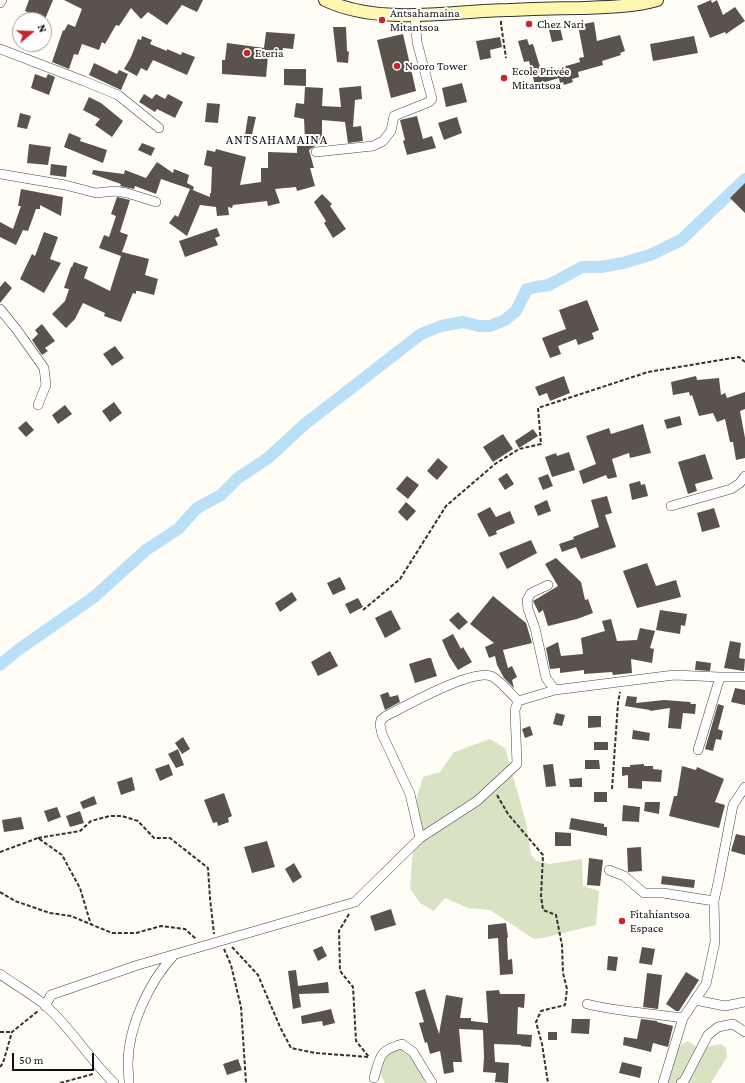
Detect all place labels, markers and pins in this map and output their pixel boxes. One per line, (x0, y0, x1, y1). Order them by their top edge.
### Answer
place label: Antsahamaina Mitantsoa (390, 6, 460, 34)
marker: Antsahamaina Mitantsoa (377, 15, 387, 25)
place label: Chez Nari (537, 17, 584, 31)
marker: Chez Nari (524, 19, 534, 29)
place label: Eteria (255, 46, 284, 60)
marker: Eteria (242, 48, 252, 58)
place label: Nooro Tower (405, 59, 467, 73)
marker: Nooro Tower (392, 61, 402, 71)
place label: Ecole Privée Mitantsoa (512, 64, 569, 92)
marker: Ecole Privée Mitantsoa (499, 73, 509, 83)
place label: Fitahiantsoa Espace (630, 907, 690, 935)
marker: Fitahiantsoa Espace (617, 916, 627, 926)

